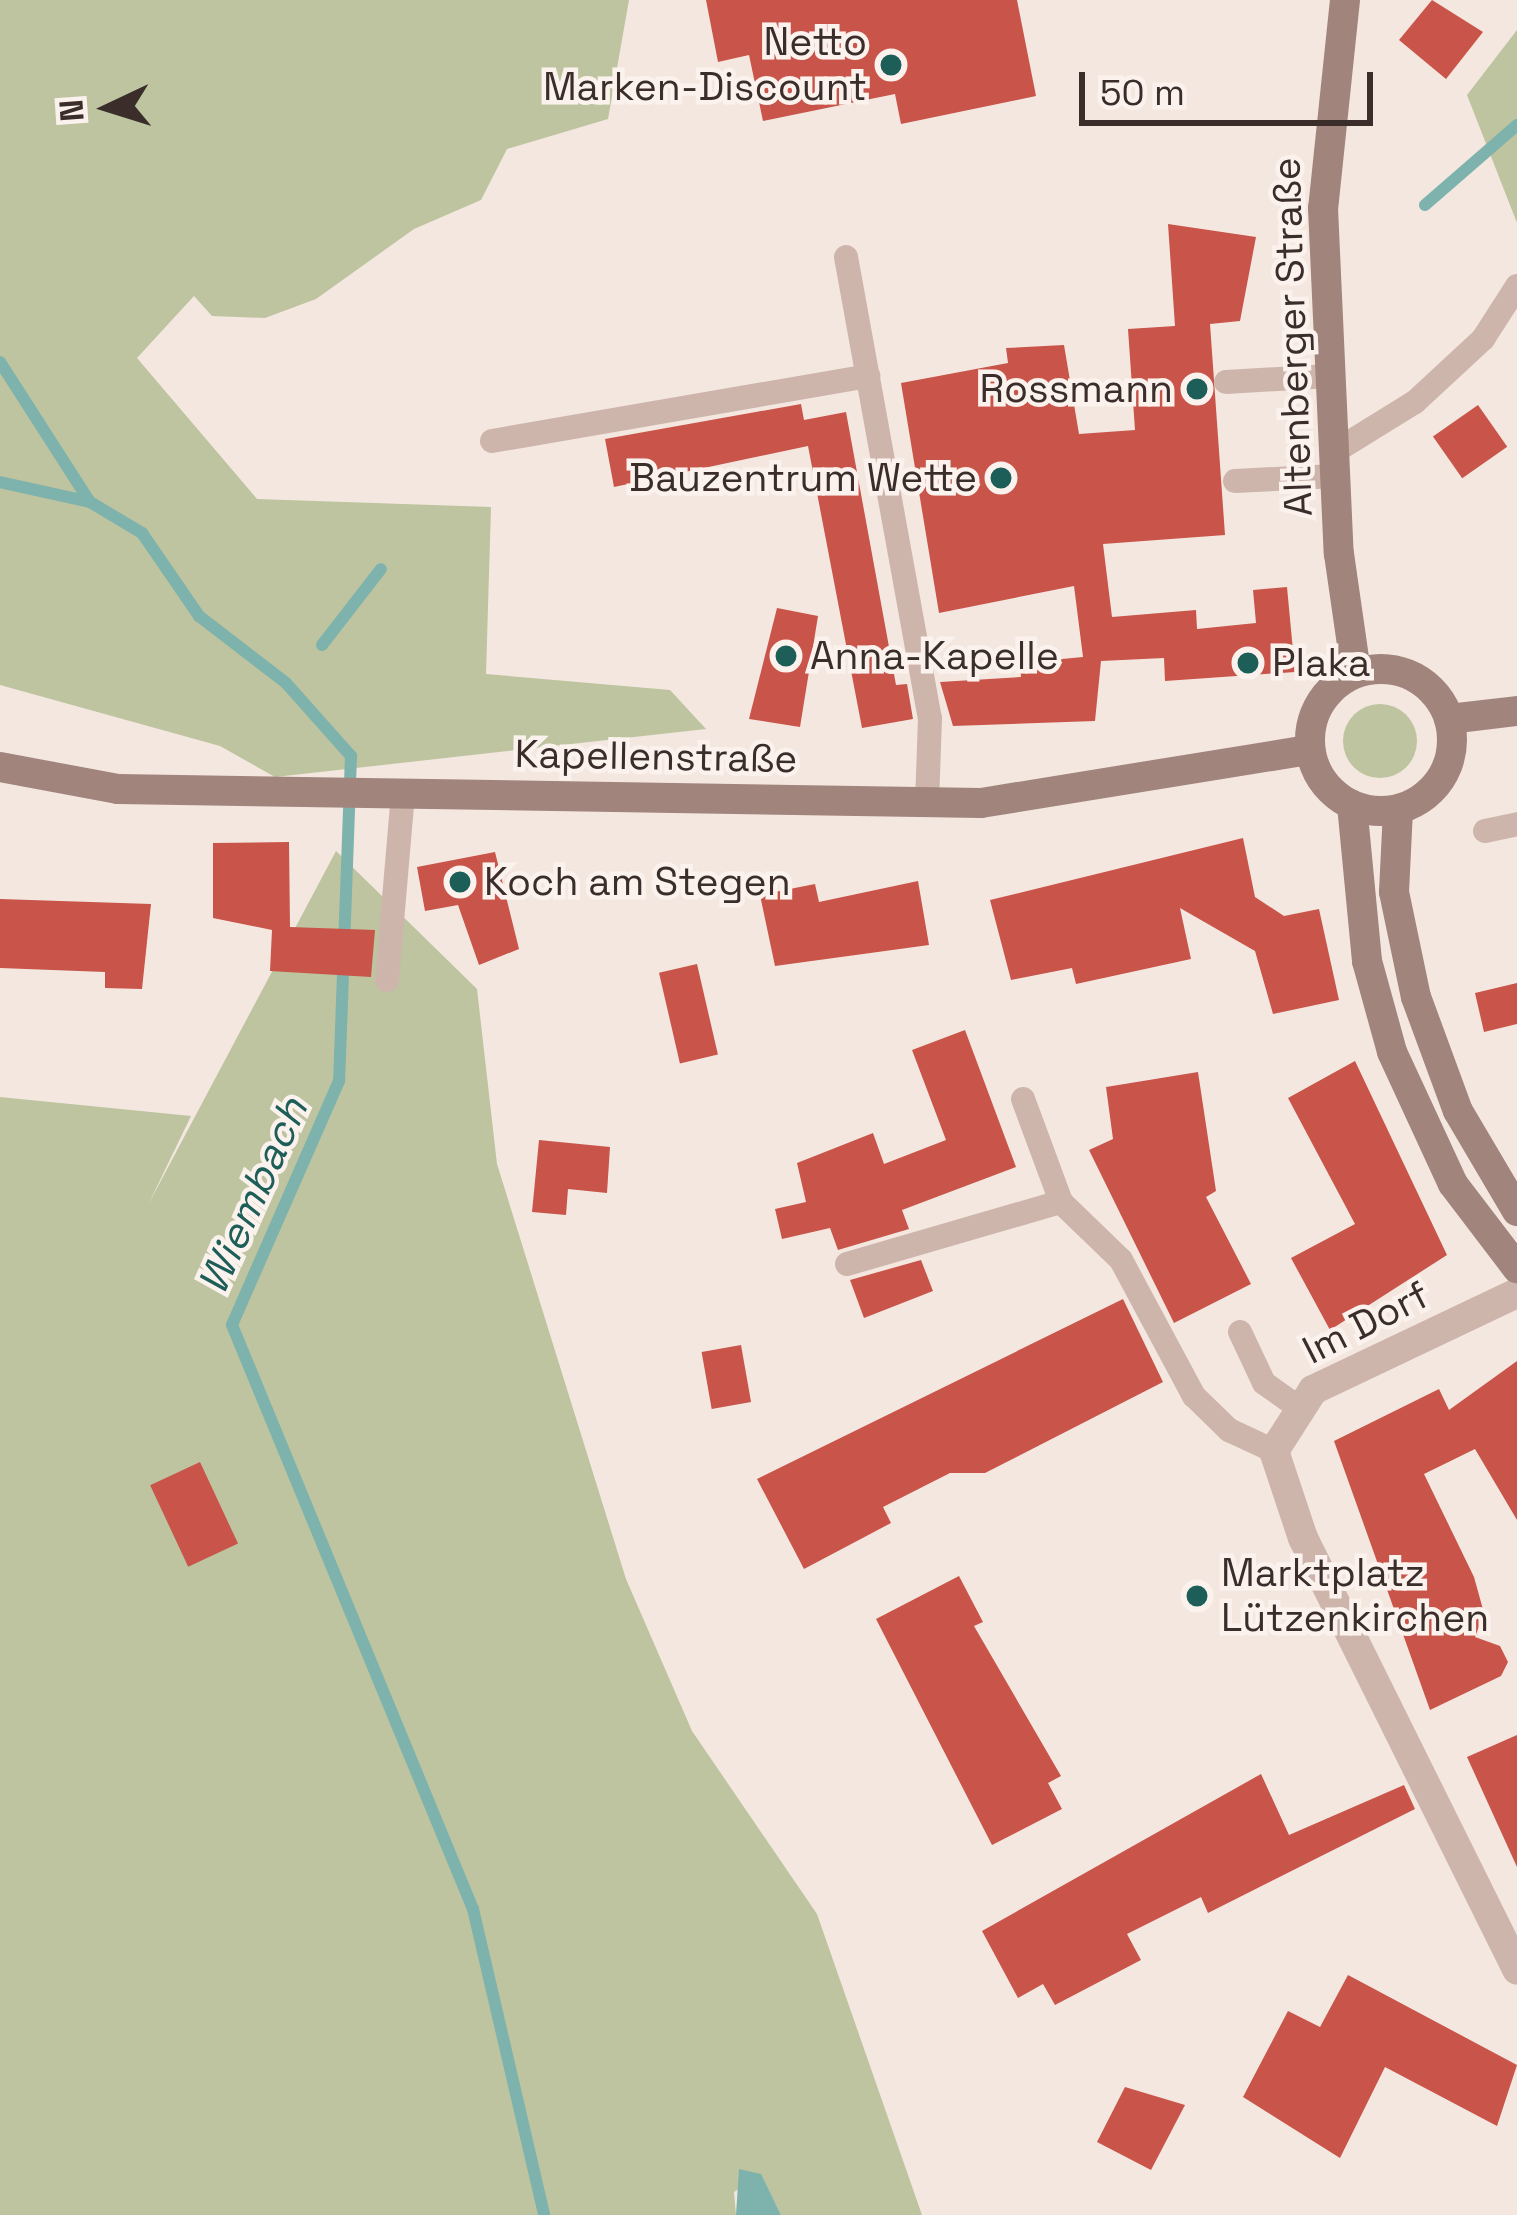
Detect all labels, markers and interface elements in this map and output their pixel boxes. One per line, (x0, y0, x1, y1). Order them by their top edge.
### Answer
place label: Netto Marken-Discount (543, 20, 867, 111)
north arrow (48, 48, 168, 168)
scale bar (1085, 48, 1379, 122)
marker: Netto Marken-Discount (878, 52, 904, 78)
text: 50 m (1100, 70, 1185, 116)
text: N (50, 98, 94, 123)
street label: Altenberger Straße (1263, 157, 1323, 517)
place label: Rossmann (979, 366, 1173, 412)
marker: Rossmann (1184, 376, 1210, 402)
place label: Bauzentrum Wette (629, 455, 977, 501)
marker: Bauzentrum Wette (988, 465, 1014, 491)
place label: Anna-Kapelle (810, 633, 1059, 679)
place label: Plaka (1272, 640, 1370, 686)
marker: Anna-Kapelle (773, 643, 799, 669)
marker: Plaka (1235, 650, 1261, 676)
street label: Kapellenstraße (514, 731, 798, 783)
place label: Koch am Stegen (484, 859, 791, 905)
marker: Koch am Stegen (447, 869, 473, 895)
water label: Wiembach (187, 1090, 319, 1302)
street label: Im Dorf (1295, 1272, 1437, 1374)
place label: Marktplatz Lützenkirchen (1221, 1551, 1489, 1642)
marker: Marktplatz Lützenkirchen (1184, 1583, 1210, 1609)

